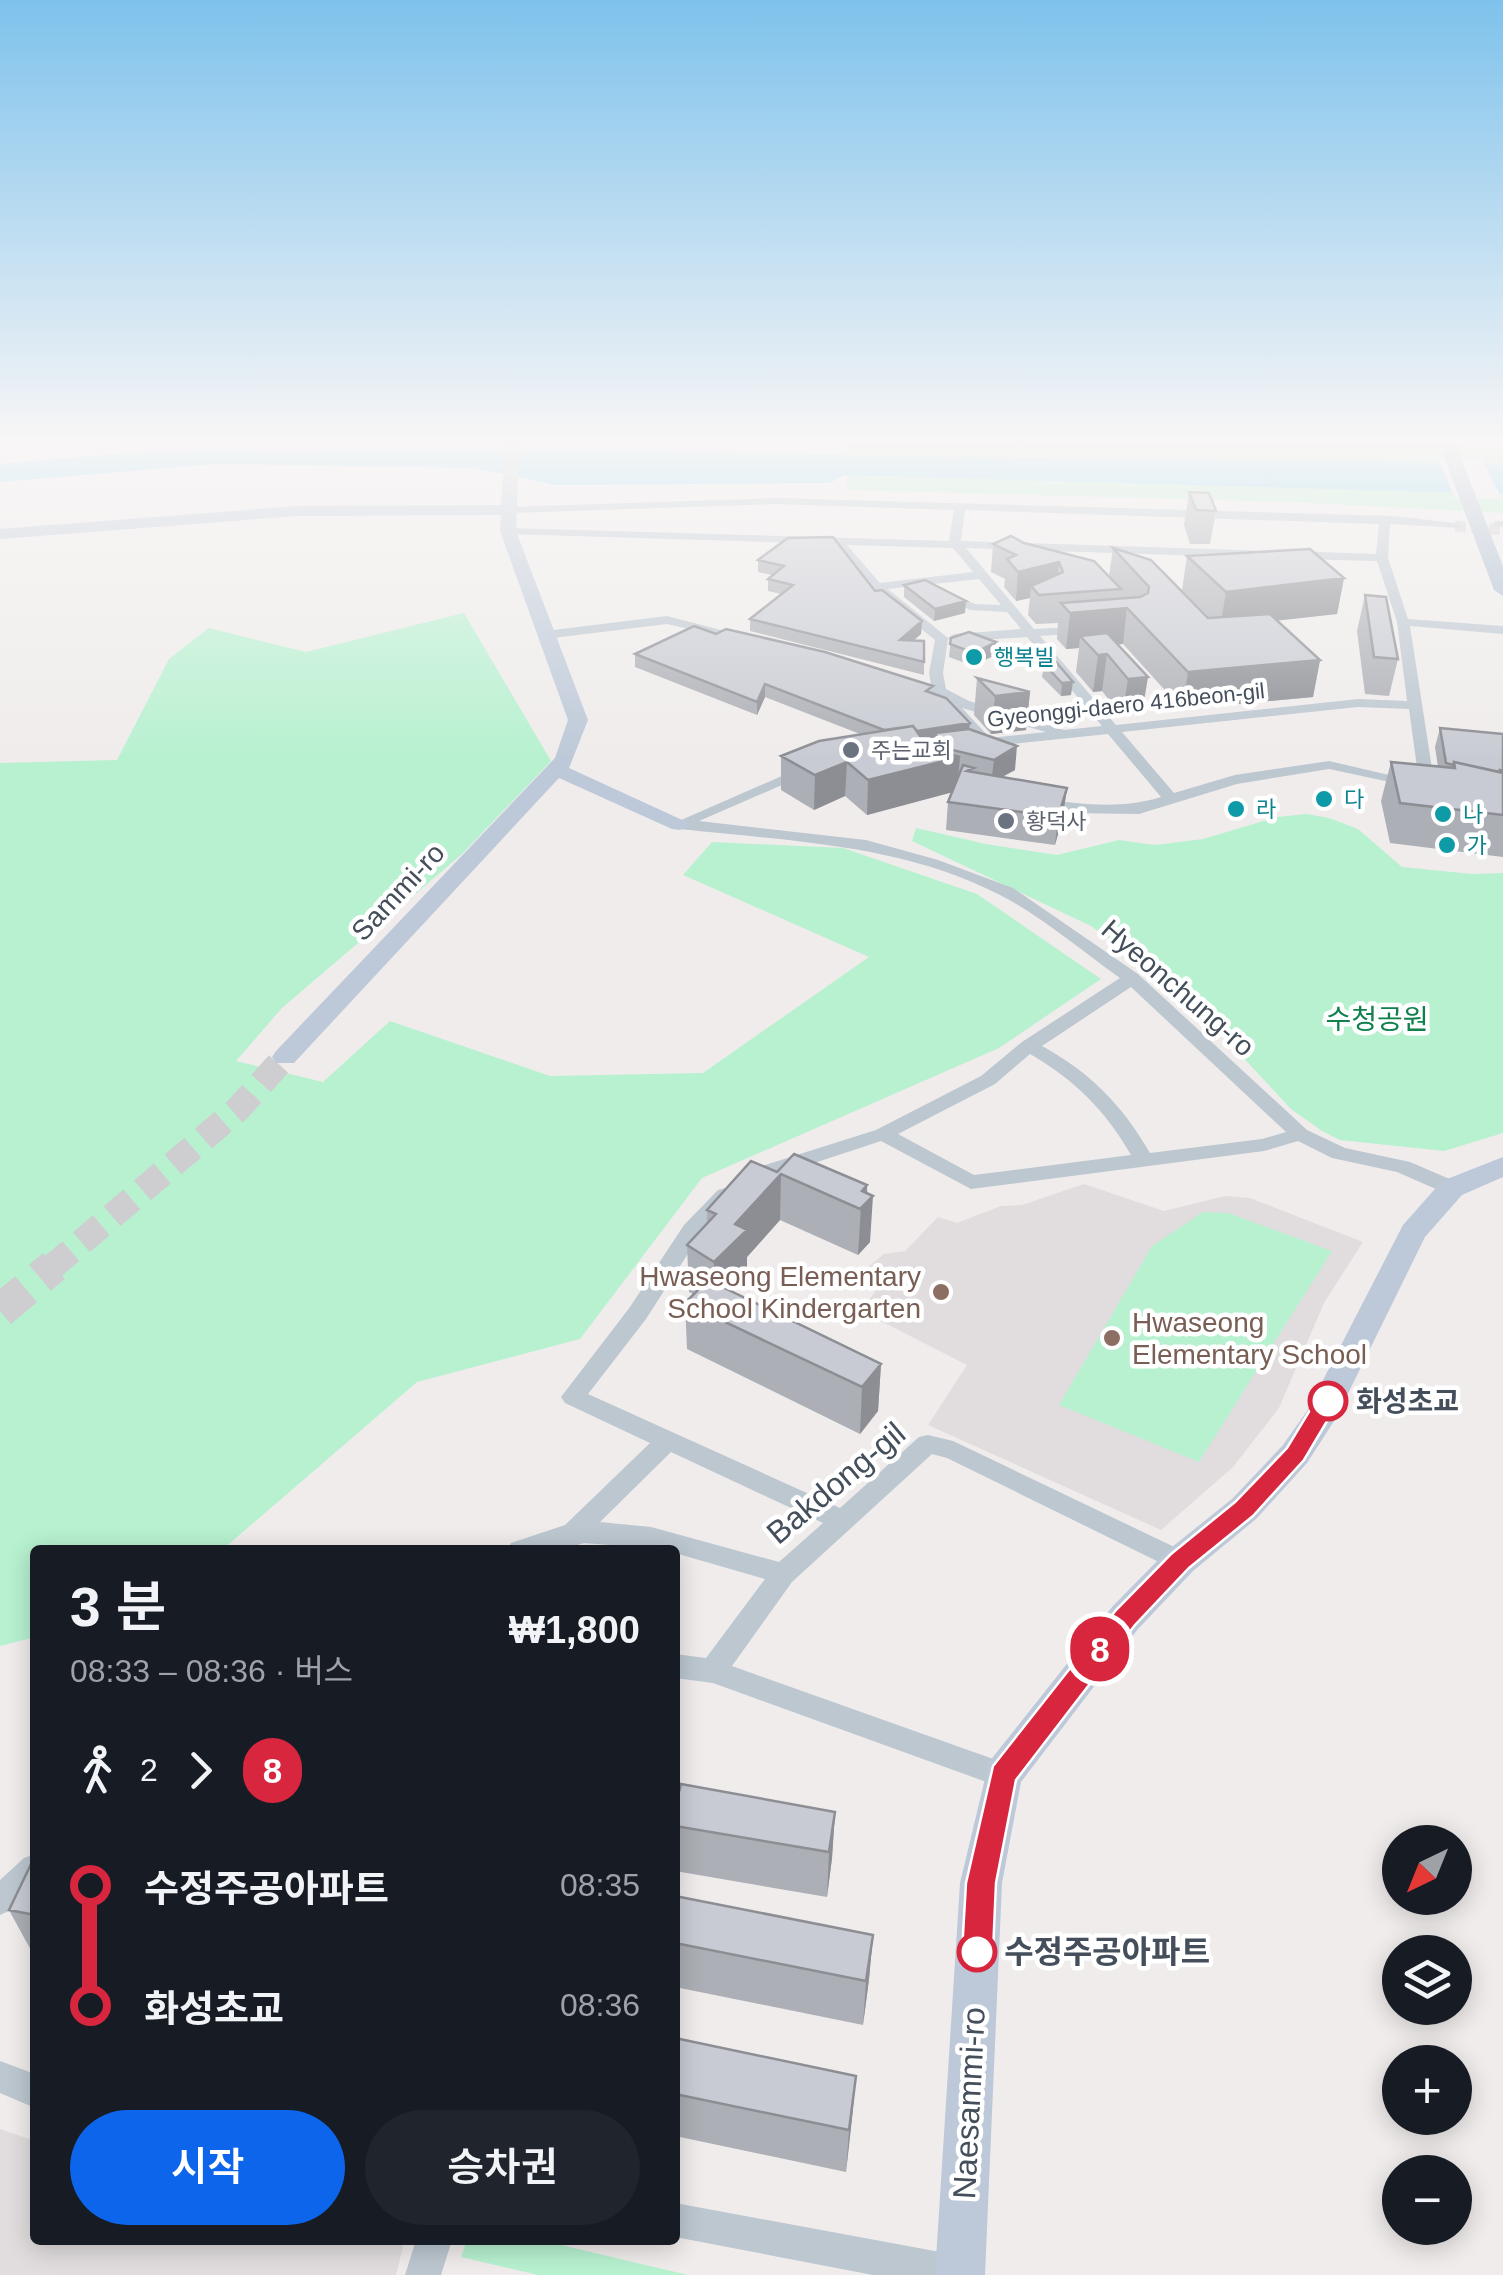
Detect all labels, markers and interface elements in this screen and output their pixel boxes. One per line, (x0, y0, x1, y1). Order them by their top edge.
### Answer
place label: 행복빌 (994, 645, 1055, 670)
marker: 행복빌 (963, 646, 985, 668)
street label: Gyeonggi-daero 416beon-gil (986, 678, 1266, 732)
place label: 주는교회 (871, 738, 952, 763)
marker: 주는교회 (840, 739, 862, 761)
place label: 다 (1344, 787, 1364, 812)
marker: 다 (1313, 788, 1335, 810)
place label: 라 (1256, 797, 1276, 822)
marker: 라 (1225, 798, 1247, 820)
place label: 나 (1463, 802, 1483, 827)
marker: 나 (1432, 803, 1454, 825)
place label: 황덕사 (1026, 809, 1087, 834)
marker: 황덕사 (995, 810, 1017, 832)
place label: 가 (1467, 833, 1487, 858)
marker: 가 (1436, 834, 1458, 856)
street label: Sammi-ro (345, 837, 451, 947)
street label: Hyeonchung-ro (1096, 913, 1260, 1063)
park label: 수청공원 (1325, 1004, 1429, 1035)
place label: Hwaseong Elementary School Kindergarten (639, 1261, 921, 1324)
marker: Hwaseong Elementary School Kindergarten (930, 1281, 952, 1303)
place label: Hwaseong Elementary School (1132, 1307, 1367, 1370)
marker: Hwaseong Elementary School (1101, 1327, 1123, 1349)
marker: 화성초교 (1309, 1382, 1347, 1420)
place label: 화성초교 (1356, 1386, 1459, 1417)
street label: Bakdong-gil (760, 1415, 912, 1551)
text: 3 분 (70, 1576, 166, 1638)
text: ₩1,800 (509, 1609, 640, 1651)
line badge: 8 (1068, 1616, 1132, 1682)
text: 8 (1090, 1630, 1110, 1669)
text: 08:33 – 08:36 · 버스 (70, 1653, 353, 1689)
icon: walk (70, 1743, 125, 1798)
icon: forward (173, 1743, 228, 1798)
text: 8 (263, 1751, 282, 1790)
text: 2 (140, 1752, 158, 1788)
north arrow (1382, 1825, 1472, 1915)
map controls (1382, 1825, 1472, 2245)
text: 08:35 (560, 1867, 640, 1903)
text: 수정주공아파트 (144, 1868, 389, 1910)
marker: 수정주공아파트 (958, 1933, 996, 1971)
place label: 수정주공아파트 (1004, 1934, 1210, 1970)
button: layers (1382, 1935, 1472, 2025)
text: 08:36 (560, 1987, 640, 2023)
text: 화성초교 (144, 1988, 284, 2030)
street label: Naesammi-ro (946, 2006, 992, 2200)
button: + (1382, 2045, 1472, 2135)
button: 시작 (70, 2110, 345, 2225)
button: 승차권 (365, 2110, 640, 2225)
button: − (1382, 2155, 1472, 2245)

